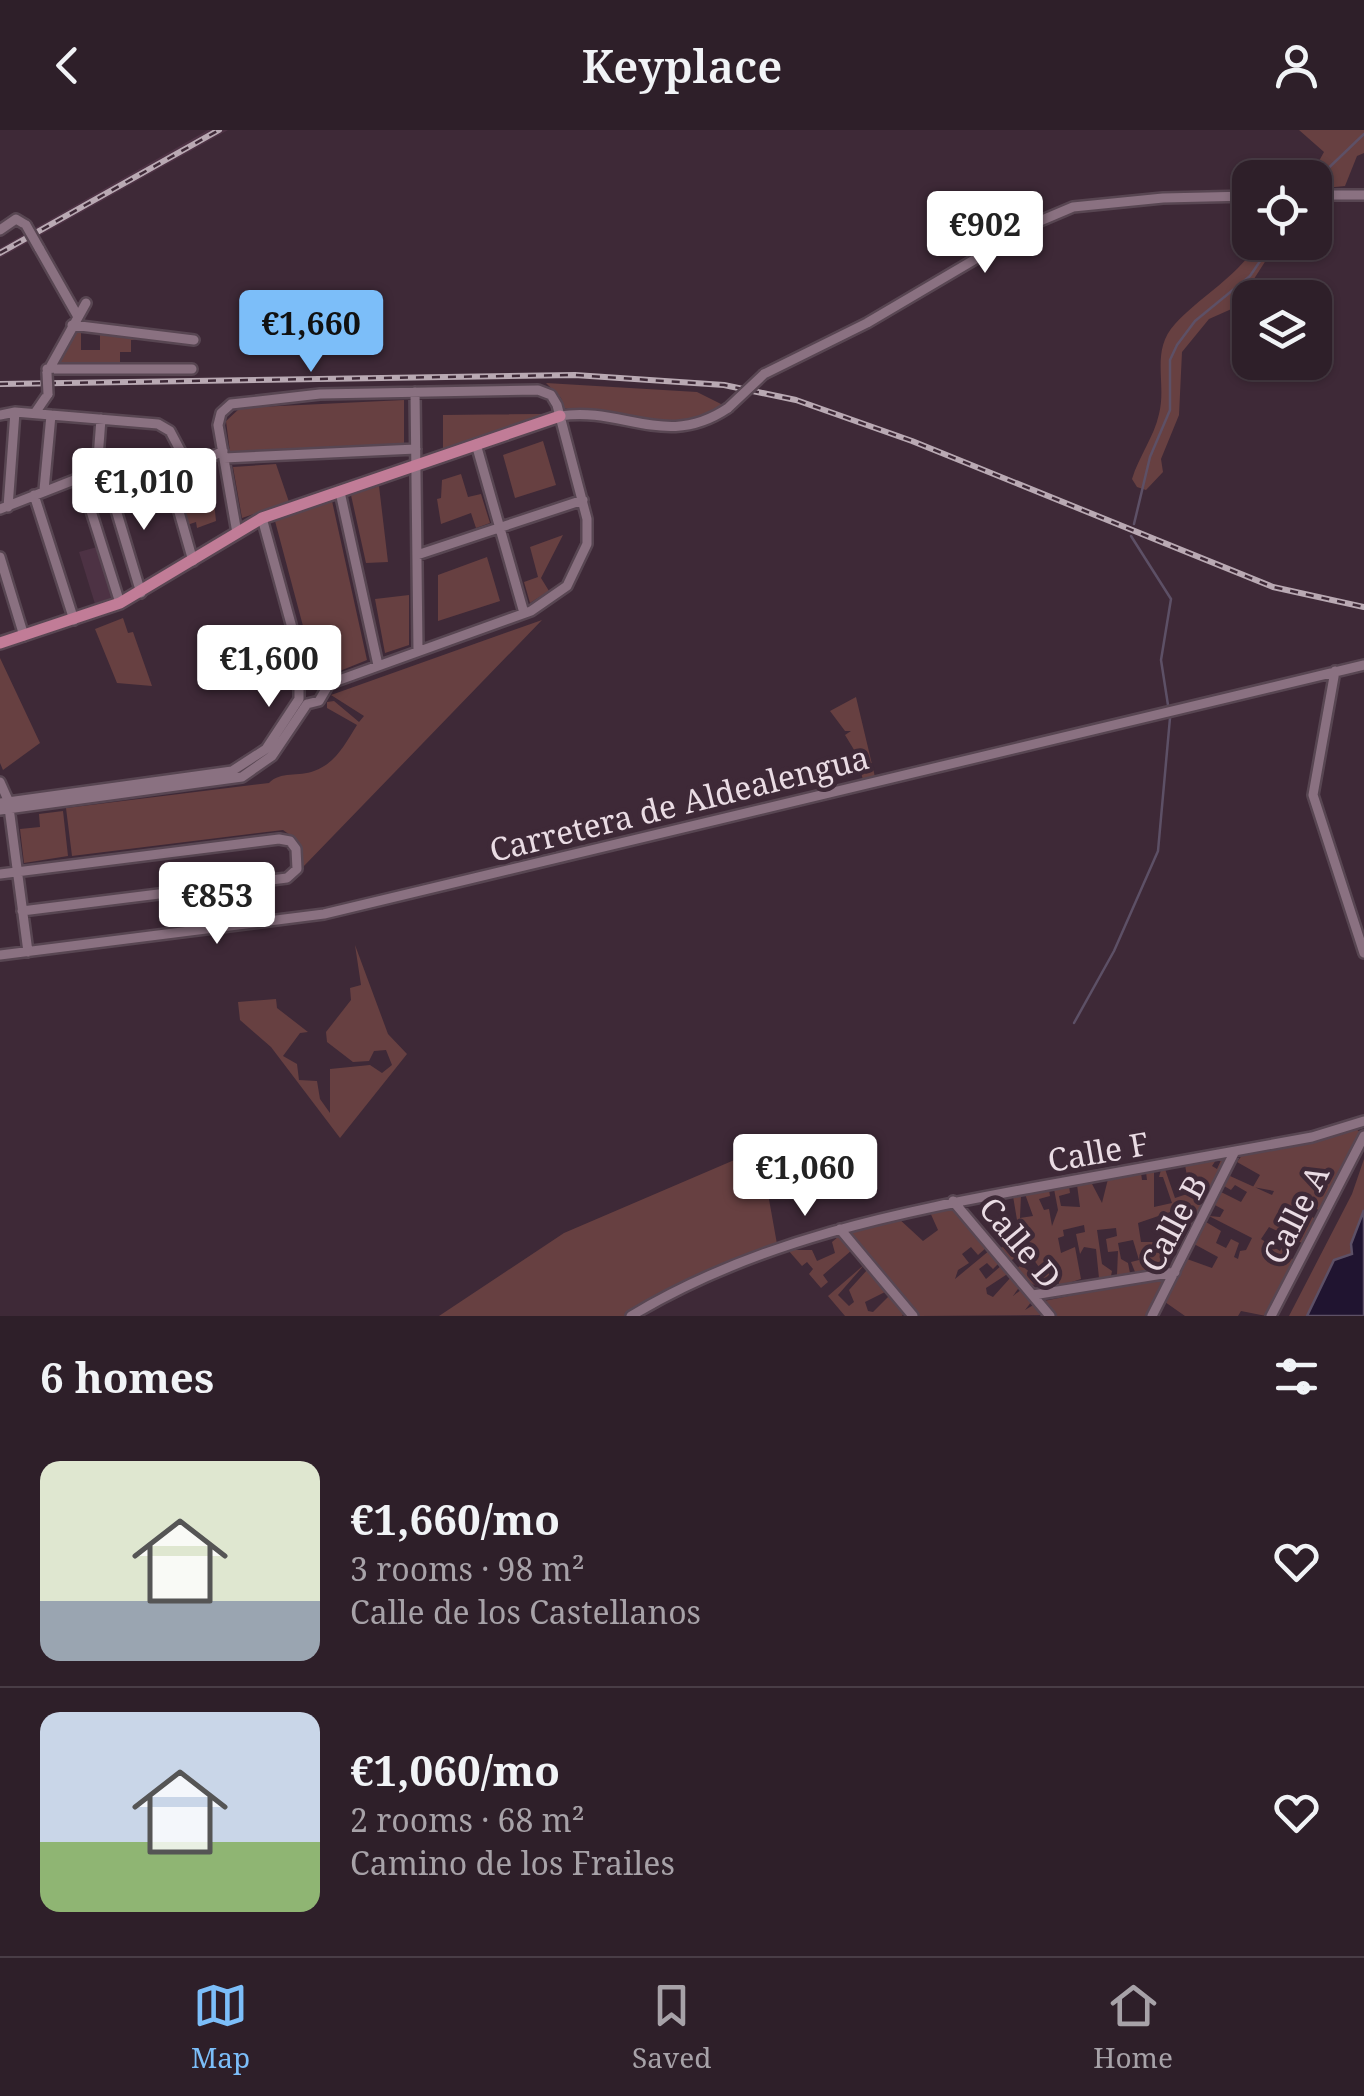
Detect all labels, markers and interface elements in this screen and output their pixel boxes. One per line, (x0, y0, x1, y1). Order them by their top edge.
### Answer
text: Keyplace (582, 35, 782, 96)
icon: back (40, 38, 95, 93)
icon: person (1269, 38, 1324, 93)
map controls (1232, 160, 1332, 380)
button: locate (1232, 160, 1332, 260)
pin: €902 (926, 191, 1044, 276)
text: €902 (949, 202, 1021, 245)
button: layers (1232, 280, 1332, 380)
pin: €1,660 (230, 290, 392, 375)
text: €1,660 (261, 301, 361, 344)
pin: €1,010 (63, 448, 225, 533)
text: €1,010 (94, 459, 194, 502)
pin: €1,600 (188, 625, 350, 710)
text: €1,600 (219, 636, 319, 679)
street label: Carretera de Aldealengua (485, 735, 873, 871)
pin: €853 (158, 862, 276, 947)
text: €853 (181, 873, 253, 916)
street label: Calle F (1044, 1121, 1152, 1181)
pin: €1,060 (724, 1134, 886, 1219)
text: €1,060 (755, 1145, 855, 1188)
street label: Calle A (1252, 1157, 1338, 1271)
street label: Calle B (1130, 1167, 1216, 1279)
street label: Calle D (970, 1187, 1072, 1297)
text: 6 homes (40, 1348, 214, 1405)
icon: filters (1269, 1349, 1324, 1404)
text: €1,660/mo (350, 1490, 560, 1547)
icon: home (120, 1501, 240, 1621)
icon: heart (1269, 1534, 1324, 1589)
text: 3 rooms · 98 m² (350, 1547, 585, 1590)
text: Calle de los Castellanos (350, 1590, 701, 1633)
text: €1,060/mo (350, 1741, 560, 1798)
icon: home (120, 1752, 240, 1872)
icon: heart (1269, 1785, 1324, 1840)
text: 2 rooms · 68 m² (350, 1798, 585, 1841)
text: Camino de los Frailes (350, 1841, 675, 1884)
tab: Map (191, 1978, 250, 2076)
tab: Saved (632, 1978, 711, 2076)
tab: Home (1093, 1978, 1173, 2076)

